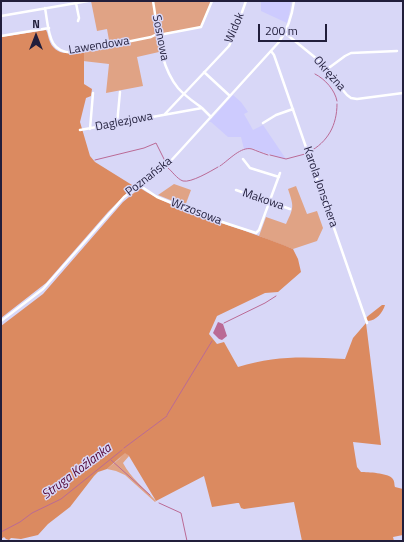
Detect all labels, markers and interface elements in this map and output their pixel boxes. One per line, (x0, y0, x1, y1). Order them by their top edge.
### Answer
street label: Widok (222, 11, 248, 45)
street label: Sosnowa (149, 14, 171, 62)
north arrow (16, 16, 56, 56)
text: N (32, 16, 40, 32)
scale bar (260, 16, 329, 42)
text: 200 m (265, 21, 298, 40)
street label: Lawendowa (68, 34, 130, 58)
street label: Okrężna (310, 54, 348, 94)
street label: Daglezjowa (94, 109, 154, 135)
street label: Karola Jonschera (299, 145, 341, 229)
street label: Poznańska (123, 154, 175, 200)
street label: Makowa (240, 186, 286, 214)
street label: Wrzosowa (169, 196, 223, 228)
water label: Struga Koźlanka (39, 441, 115, 503)

